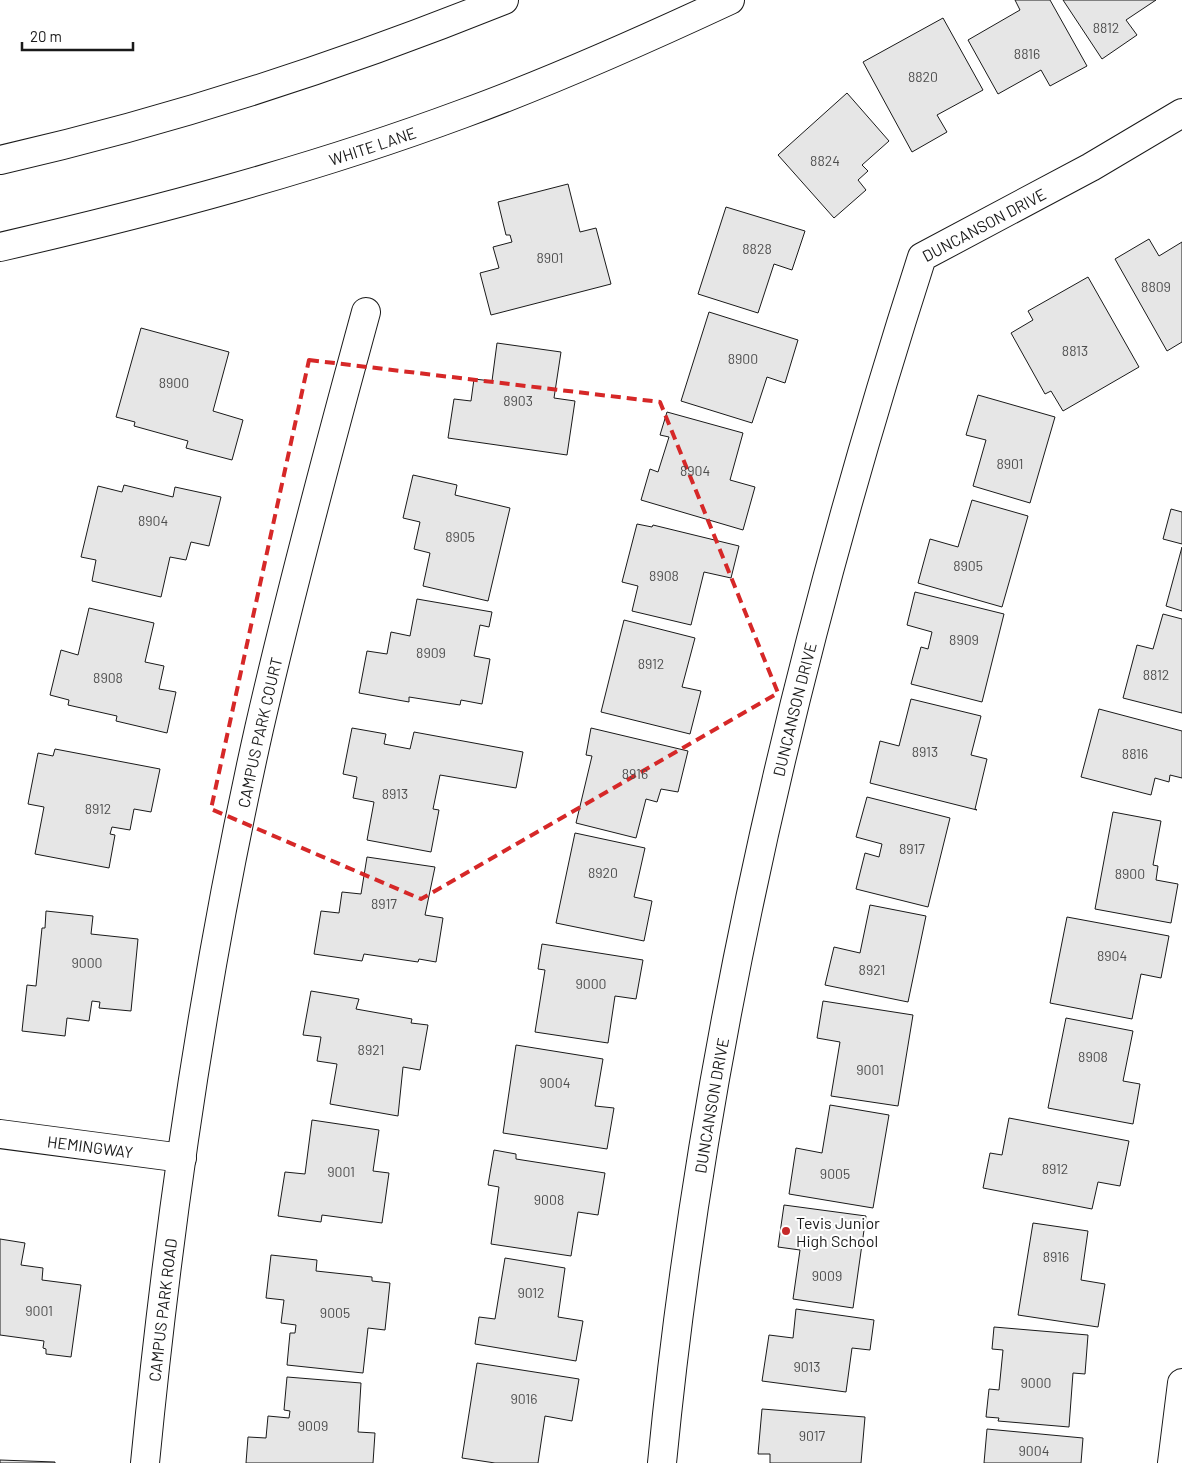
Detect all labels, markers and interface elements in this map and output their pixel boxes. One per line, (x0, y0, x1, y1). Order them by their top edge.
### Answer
house number: 8812 (1093, 19, 1119, 36)
scale bar (22, 20, 134, 52)
text: 20 m (30, 27, 62, 45)
house number: 8816 (1014, 45, 1040, 62)
house number: 8820 (908, 68, 938, 85)
street label: WHITE LANE (326, 122, 418, 168)
house number: 8824 (810, 152, 840, 169)
street label: DUNCANSON DRIVE (919, 183, 1049, 265)
house number: 8828 (742, 240, 772, 257)
house number: 8901 (536, 249, 564, 266)
house number: 8809 (1141, 278, 1171, 295)
house number: 8813 (1062, 342, 1088, 359)
house number: 8900 (728, 350, 758, 367)
house number: 8900 (159, 374, 189, 391)
house number: 8903 (503, 392, 533, 409)
house number: 8901 (996, 455, 1024, 472)
house number: 8904 (680, 462, 710, 479)
house number: 8904 (138, 512, 168, 529)
house number: 8905 (445, 528, 475, 545)
house number: 8905 (953, 557, 983, 574)
house number: 8908 (649, 567, 679, 584)
house number: 8909 (949, 631, 979, 648)
street label: DUNCANSON DRIVE (768, 640, 819, 778)
house number: 8909 (416, 644, 446, 661)
street label: CAMPUS PARK COURT (233, 655, 285, 809)
house number: 8912 (638, 655, 664, 672)
house number: 8812 (1143, 666, 1169, 683)
house number: 8908 (93, 669, 123, 686)
house number: 8913 (912, 743, 938, 760)
house number: 8816 (1122, 745, 1148, 762)
house number: 8916 (622, 765, 648, 782)
house number: 8913 (382, 785, 408, 802)
house number: 8912 (85, 800, 111, 817)
house number: 8917 (899, 840, 925, 857)
house number: 8920 (588, 864, 618, 881)
house number: 8900 (1115, 865, 1145, 882)
house number: 8917 (371, 895, 397, 912)
house number: 8904 (1097, 947, 1127, 964)
house number: 9000 (71, 954, 103, 971)
house number: 8921 (859, 961, 885, 978)
house number: 9000 (575, 975, 607, 992)
street label: DUNCANSON DRIVE (690, 1036, 732, 1175)
house number: 8921 (358, 1041, 384, 1058)
house number: 8908 (1078, 1048, 1108, 1065)
house number: 9001 (856, 1061, 884, 1078)
house number: 9004 (540, 1074, 570, 1091)
street label: HEMINGWAY (46, 1131, 134, 1161)
house number: 8912 (1042, 1160, 1068, 1177)
house number: 9001 (327, 1163, 355, 1180)
house number: 9005 (820, 1165, 850, 1182)
house number: 9008 (534, 1191, 564, 1208)
place label: Tevis Junior High School (796, 1213, 880, 1250)
marker: Tevis Junior High School (780, 1225, 792, 1237)
street label: CAMPUS PARK ROAD (144, 1237, 180, 1383)
house number: 8916 (1043, 1248, 1069, 1265)
house number: 9009 (812, 1267, 842, 1284)
house number: 9012 (517, 1284, 545, 1301)
house number: 9001 (25, 1302, 53, 1319)
house number: 9005 (320, 1304, 350, 1321)
house number: 9013 (794, 1358, 820, 1375)
house number: 9000 (1020, 1374, 1052, 1391)
house number: 9016 (511, 1390, 537, 1407)
house number: 9009 (298, 1417, 328, 1434)
house number: 9017 (799, 1427, 826, 1444)
house number: 9004 (1019, 1442, 1049, 1459)

